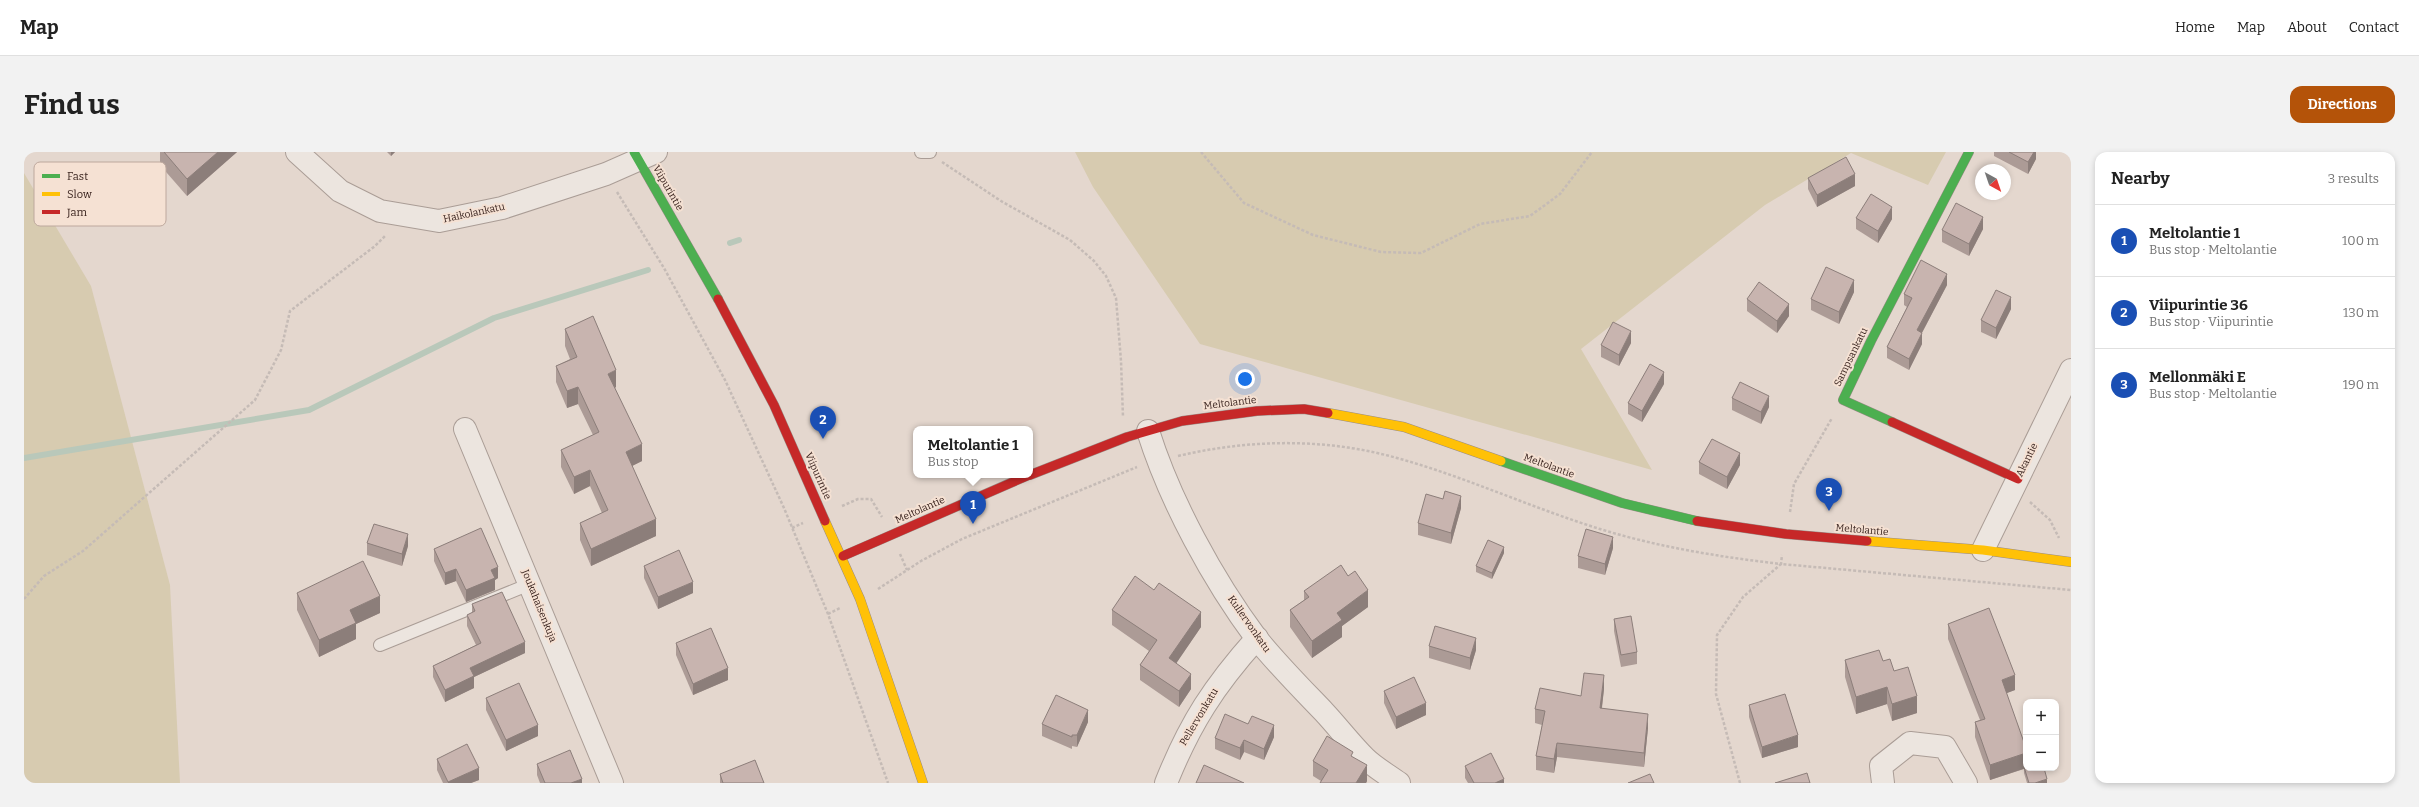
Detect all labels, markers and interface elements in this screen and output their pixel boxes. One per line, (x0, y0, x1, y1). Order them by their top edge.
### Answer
text: Map (20, 16, 59, 39)
text: Home (2175, 19, 2215, 36)
text: Map (2237, 19, 2265, 36)
text: About (2287, 19, 2327, 36)
text: Contact (2349, 19, 2399, 36)
button: Directions (2290, 86, 2395, 123)
text: Find us (24, 88, 120, 121)
legend (34, 162, 166, 226)
street label: Viipurintie (650, 163, 686, 213)
north arrow (1975, 164, 2011, 200)
text: Nearby (2111, 168, 2170, 189)
text: Fast (67, 170, 88, 183)
text: 3 results (2328, 171, 2379, 186)
text: Slow (67, 188, 92, 201)
street label: Haikolankatu (442, 201, 506, 225)
text: Jam (66, 206, 87, 219)
text: Meltolantie 1 (2149, 224, 2240, 242)
text: 1 (2121, 233, 2127, 248)
text: 100 m (2342, 233, 2379, 248)
text: Bus stop · Meltolantie (2149, 242, 2277, 257)
text: Viipurintie 36 (2149, 296, 2248, 314)
text: 2 (2120, 305, 2128, 320)
text: 130 m (2343, 305, 2379, 320)
text: Bus stop · Viipurintie (2149, 314, 2273, 329)
street label: Sampsankatu (1832, 326, 1870, 388)
text: Mellonmäki E (2149, 368, 2246, 386)
your location (1235, 369, 1255, 389)
text: 3 (2120, 377, 2128, 392)
text: 190 m (2343, 377, 2379, 392)
text: Bus stop · Meltolantie (2149, 386, 2277, 401)
street label: Meltolantie (1203, 394, 1257, 412)
pin: 2 (810, 406, 836, 439)
popup (913, 426, 1033, 478)
text: Meltolantie 1 (928, 436, 1018, 454)
street label: Akantie (2014, 441, 2040, 479)
street label: Viipurintie (802, 451, 834, 501)
street label: Meltolantie (1522, 451, 1576, 481)
text: Bus stop (928, 454, 979, 469)
pin: 3 (1816, 478, 1842, 511)
pin: 1 (960, 491, 986, 524)
street label: Meltolantie (893, 494, 947, 526)
street label: Meltolantie (1835, 522, 1889, 538)
street label: Joukahaisenkuja (519, 567, 559, 645)
street label: Kullervonkatu (1225, 593, 1273, 655)
street label: Pellervonkatu (1177, 686, 1221, 748)
map controls (2023, 699, 2059, 771)
button: + (2023, 699, 2059, 735)
button: − (2023, 735, 2059, 771)

